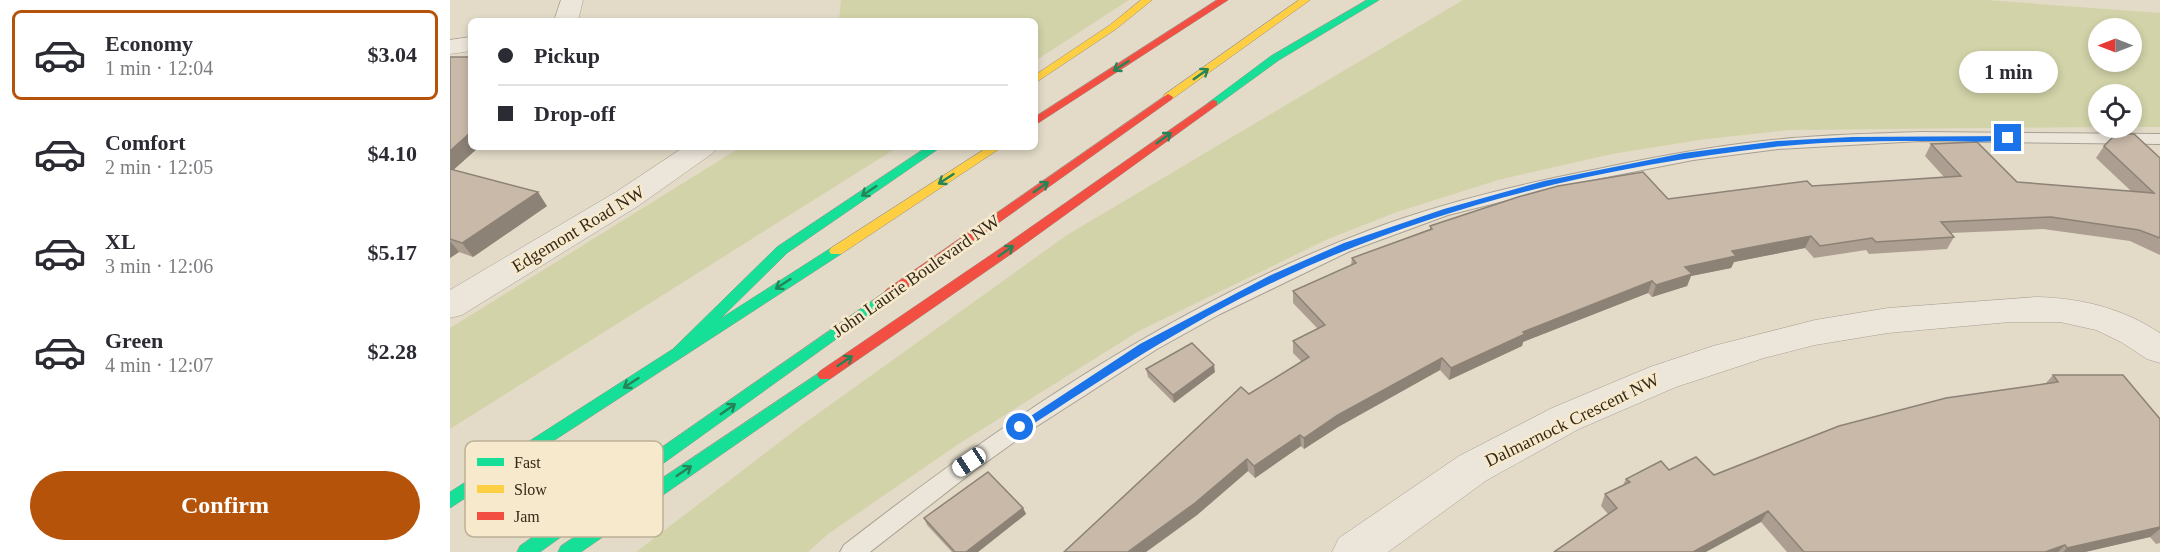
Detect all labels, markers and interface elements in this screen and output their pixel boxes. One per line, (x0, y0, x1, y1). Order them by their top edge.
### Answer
north arrow (2088, 18, 2142, 72)
map controls (2088, 18, 2142, 138)
icon: car (33, 28, 87, 82)
text: Economy (105, 31, 193, 56)
text: $3.04 (368, 42, 417, 67)
text: Pickup (534, 43, 600, 68)
callout: 1 min (1958, 51, 2058, 93)
text: 1 min · 12:04 (105, 57, 213, 79)
one-way arrow (1114, 60, 1130, 72)
text: 1 min (1984, 61, 2033, 83)
one-way arrow (1192, 68, 1208, 80)
button: locate (2088, 84, 2142, 138)
text: Drop-off (534, 101, 615, 126)
route end (1994, 124, 2021, 151)
icon: car (33, 127, 87, 181)
text: Comfort (105, 130, 186, 155)
one-way arrow (1156, 131, 1172, 144)
text: $4.10 (368, 141, 417, 166)
text: 2 min · 12:05 (105, 156, 213, 178)
one-way arrow (938, 172, 955, 185)
one-way arrow (1033, 181, 1049, 193)
street label: Edgemont Road NW (508, 182, 648, 276)
one-way arrow (861, 186, 878, 198)
street label: John Laurie Boulevard NW (829, 211, 1003, 341)
icon: car (33, 226, 87, 280)
text: XL (105, 229, 136, 254)
text: $5.17 (368, 240, 417, 265)
one-way arrow (997, 245, 1013, 257)
text: 3 min · 12:06 (105, 255, 213, 277)
one-way arrow (774, 278, 791, 291)
icon: car (33, 325, 87, 379)
text: Green (105, 328, 163, 353)
text: $2.28 (368, 339, 417, 364)
text: 4 min · 12:07 (105, 354, 213, 376)
one-way arrow (836, 355, 853, 367)
street label: Dalmarnock Crescent NW (1482, 369, 1662, 471)
one-way arrow (623, 376, 640, 389)
one-way arrow (720, 403, 736, 415)
route start (1006, 413, 1033, 440)
legend (465, 441, 663, 537)
car (949, 444, 989, 480)
text: Fast (514, 454, 541, 471)
one-way arrow (676, 465, 693, 478)
button: Confirm (30, 471, 420, 540)
text: Slow (514, 481, 547, 498)
text: Jam (514, 508, 540, 525)

